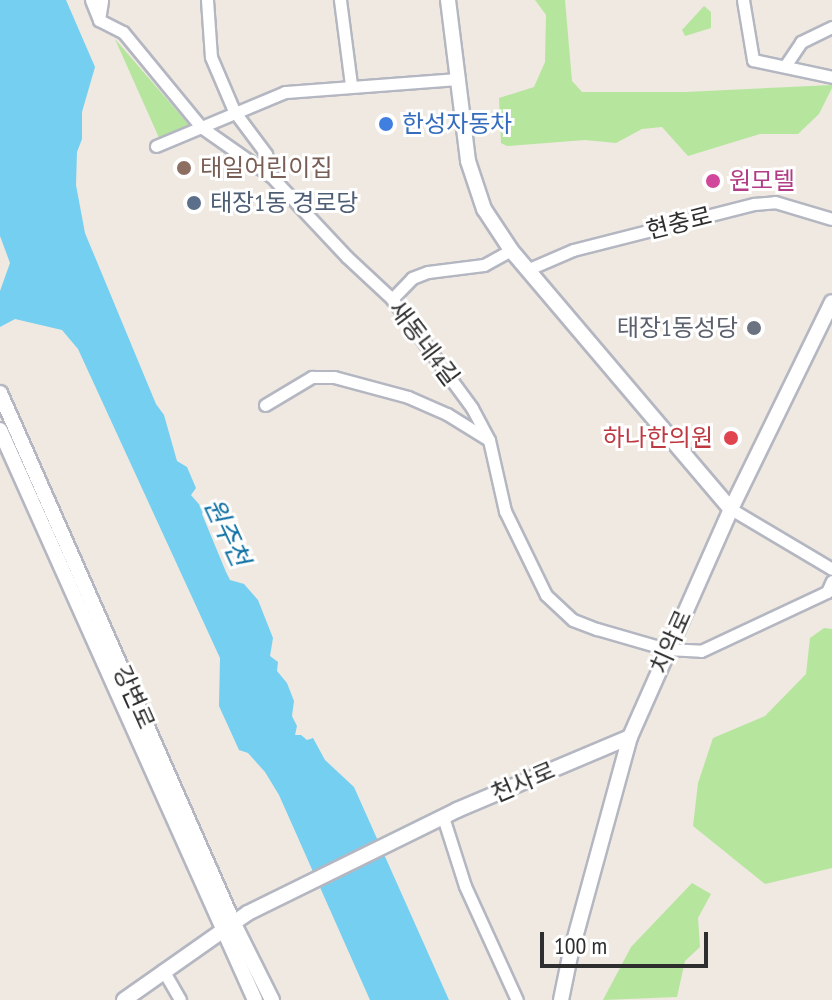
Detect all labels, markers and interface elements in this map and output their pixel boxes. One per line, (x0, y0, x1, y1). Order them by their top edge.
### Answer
place label: 한성자동차 (402, 110, 512, 138)
marker: 한성자동차 (377, 115, 395, 133)
place label: 태일어린이집 (200, 154, 332, 182)
marker: 태일어린이집 (175, 159, 193, 177)
place label: 원모텔 (729, 167, 795, 195)
marker: 원모텔 (704, 172, 722, 190)
place label: 태장1동 경로당 (210, 189, 358, 217)
marker: 태장1동 경로당 (185, 194, 203, 212)
street label: 현충로 (643, 201, 715, 245)
street label: 새동네4길 (383, 295, 465, 391)
place label: 태장1동성당 (617, 314, 738, 342)
marker: 태장1동성당 (745, 319, 763, 337)
place label: 하나한의원 (603, 424, 713, 452)
marker: 하나한의원 (720, 427, 742, 449)
water label: 원주천 (198, 493, 256, 571)
street label: 치악로 (644, 606, 698, 678)
street label: 강변로 (107, 661, 161, 733)
street label: 천사로 (487, 756, 559, 808)
scale bar (544, 916, 712, 966)
text: 100 m (554, 930, 607, 961)

